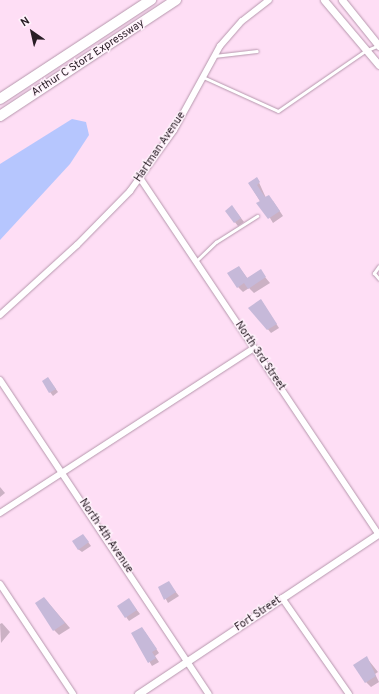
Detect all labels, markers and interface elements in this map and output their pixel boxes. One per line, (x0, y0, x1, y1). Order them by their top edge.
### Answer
north arrow (12, 12, 52, 52)
text: N (18, 14, 32, 30)
street label: Arthur C Storz Expressway (29, 17, 147, 99)
street label: Hartman Avenue (132, 109, 188, 185)
street label: North 3rd Street (232, 319, 288, 393)
street label: North 4th Avenue (76, 496, 136, 576)
street label: Fort Street (232, 594, 284, 634)

